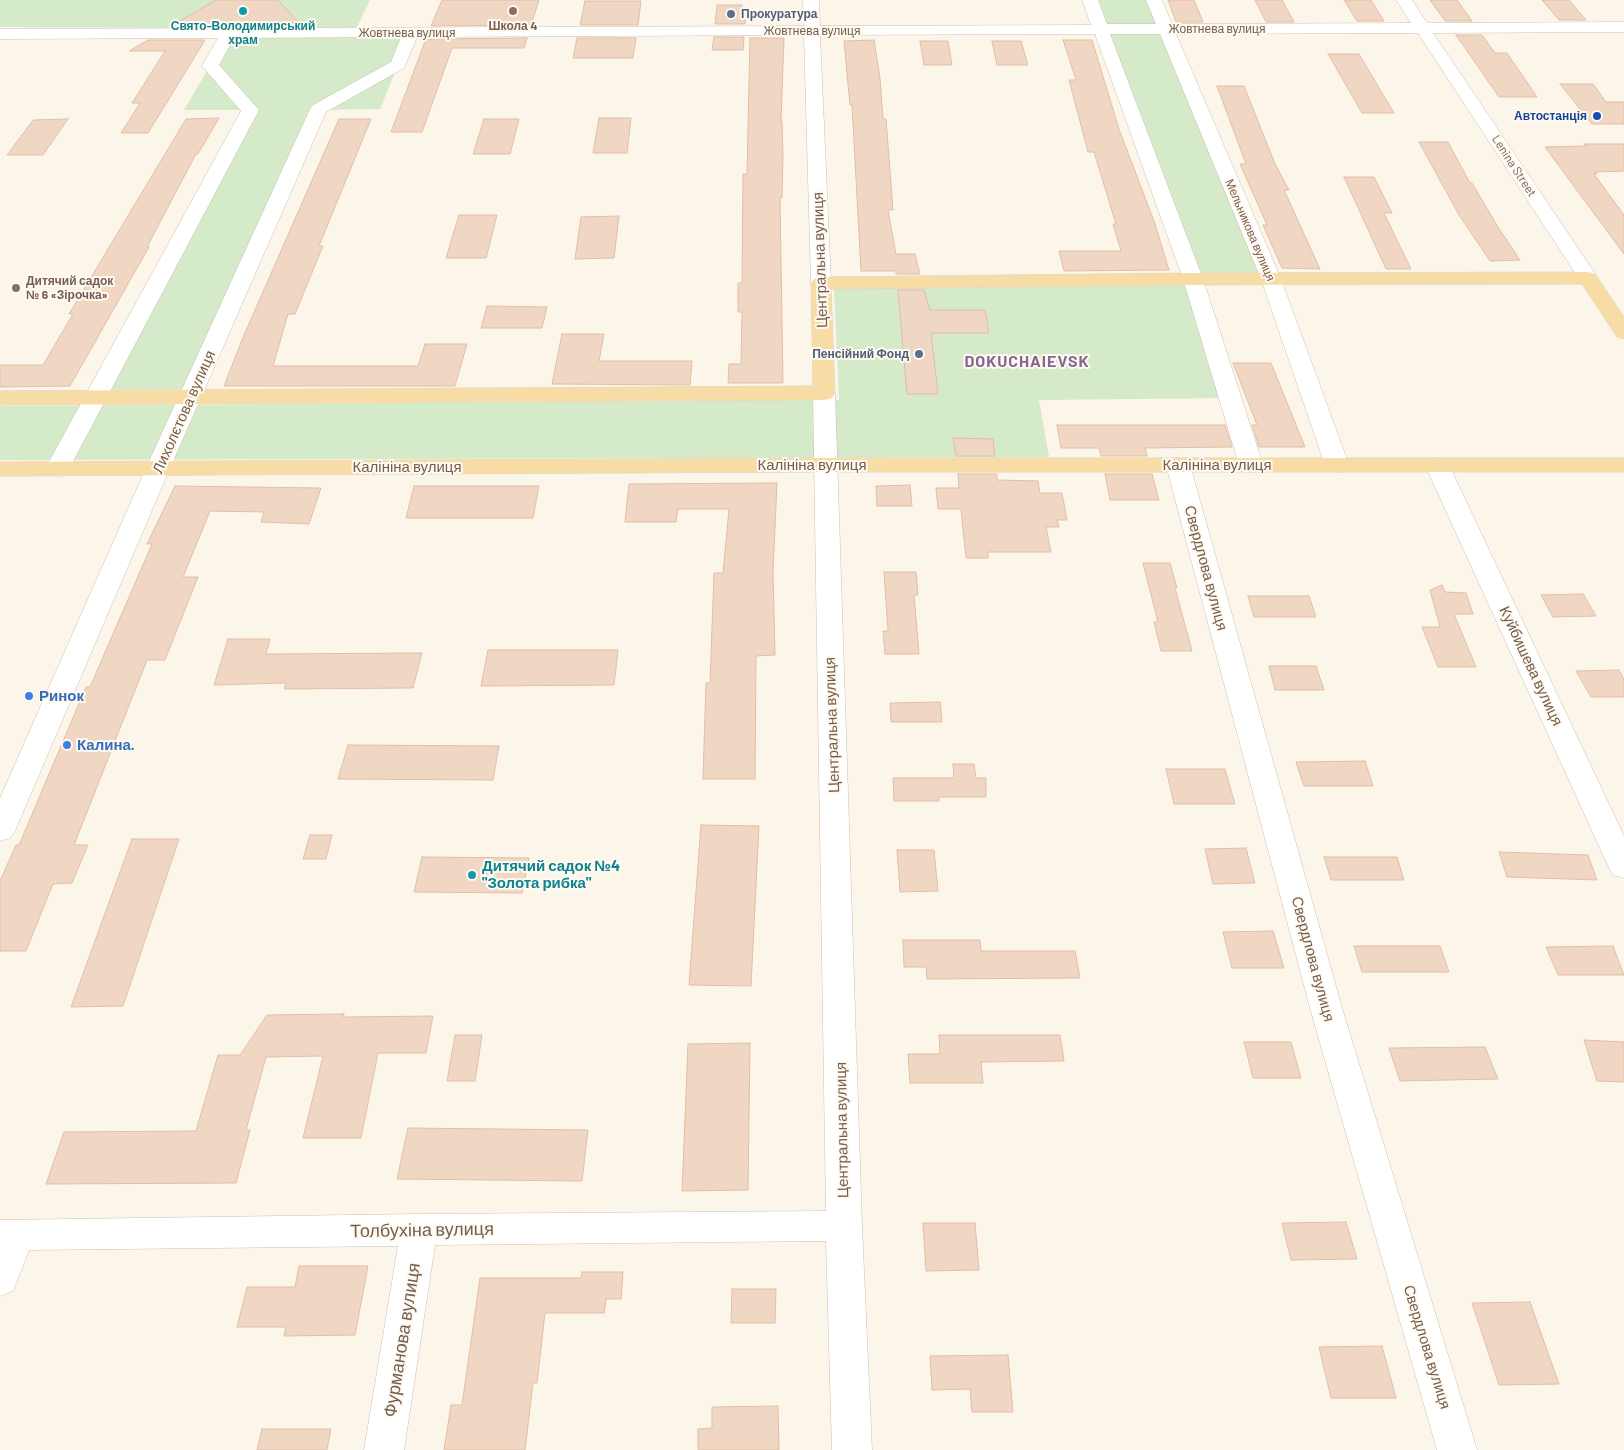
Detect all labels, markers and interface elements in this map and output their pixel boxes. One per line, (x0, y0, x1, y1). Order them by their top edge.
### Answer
marker: Свято-Володимирський храм (237, 5, 249, 17)
marker: Школа 4 (507, 5, 519, 17)
place label: Прокуратура (741, 7, 818, 21)
marker: Прокуратура (725, 8, 737, 20)
place label: Свято-Володимирський храм (171, 19, 315, 47)
place label: Школа 4 (489, 19, 537, 33)
street label: Жовтнева вулиця (1169, 22, 1265, 36)
street label: Жовтнева вулиця (764, 24, 860, 38)
street label: Жовтнева вулиця (359, 26, 455, 40)
place label: Автостанція (1514, 109, 1587, 123)
marker: Автостанція (1591, 110, 1603, 122)
street label: Lenina Street (1489, 133, 1539, 199)
street label: Мельникова вулиця (1222, 177, 1278, 283)
street label: Центральна вулиця (809, 192, 831, 328)
place label: Дитячий садок № 6 «Зірочка» (26, 274, 113, 302)
marker: Дитячий садок № 6 «Зірочка» (10, 282, 22, 294)
place label: Пенсійний Фонд (812, 347, 909, 361)
street label: Лихолєтова вулиця (149, 348, 219, 476)
marker: Пенсійний Фонд (913, 348, 925, 360)
district label: DOKUCHAIEVSK (963, 352, 1091, 372)
street label: Калініна вулиця (757, 456, 867, 474)
street label: Калініна вулиця (1162, 456, 1272, 474)
street label: Калініна вулиця (352, 458, 462, 476)
street label: Свердлова вулиця (1181, 503, 1231, 633)
street label: Куйбишева вулиця (1495, 603, 1567, 729)
street label: Центральна вулиця (821, 657, 843, 793)
place label: Ринок (39, 687, 84, 705)
marker: Ринок (23, 690, 35, 702)
place label: Калина. (77, 736, 135, 754)
marker: Калина. (61, 739, 73, 751)
place label: Дитячий садок №4 "Золота рибка" (482, 857, 620, 892)
marker: Дитячий садок №4 "Золота рибка" (466, 869, 478, 881)
street label: Свердлова вулиця (1288, 894, 1338, 1024)
street label: Центральна вулиця (832, 1062, 852, 1198)
street label: Толбухіна вулиця (350, 1218, 494, 1242)
street label: Фурманова вулиця (379, 1261, 425, 1419)
street label: Свердлова вулиця (1400, 1283, 1454, 1411)

